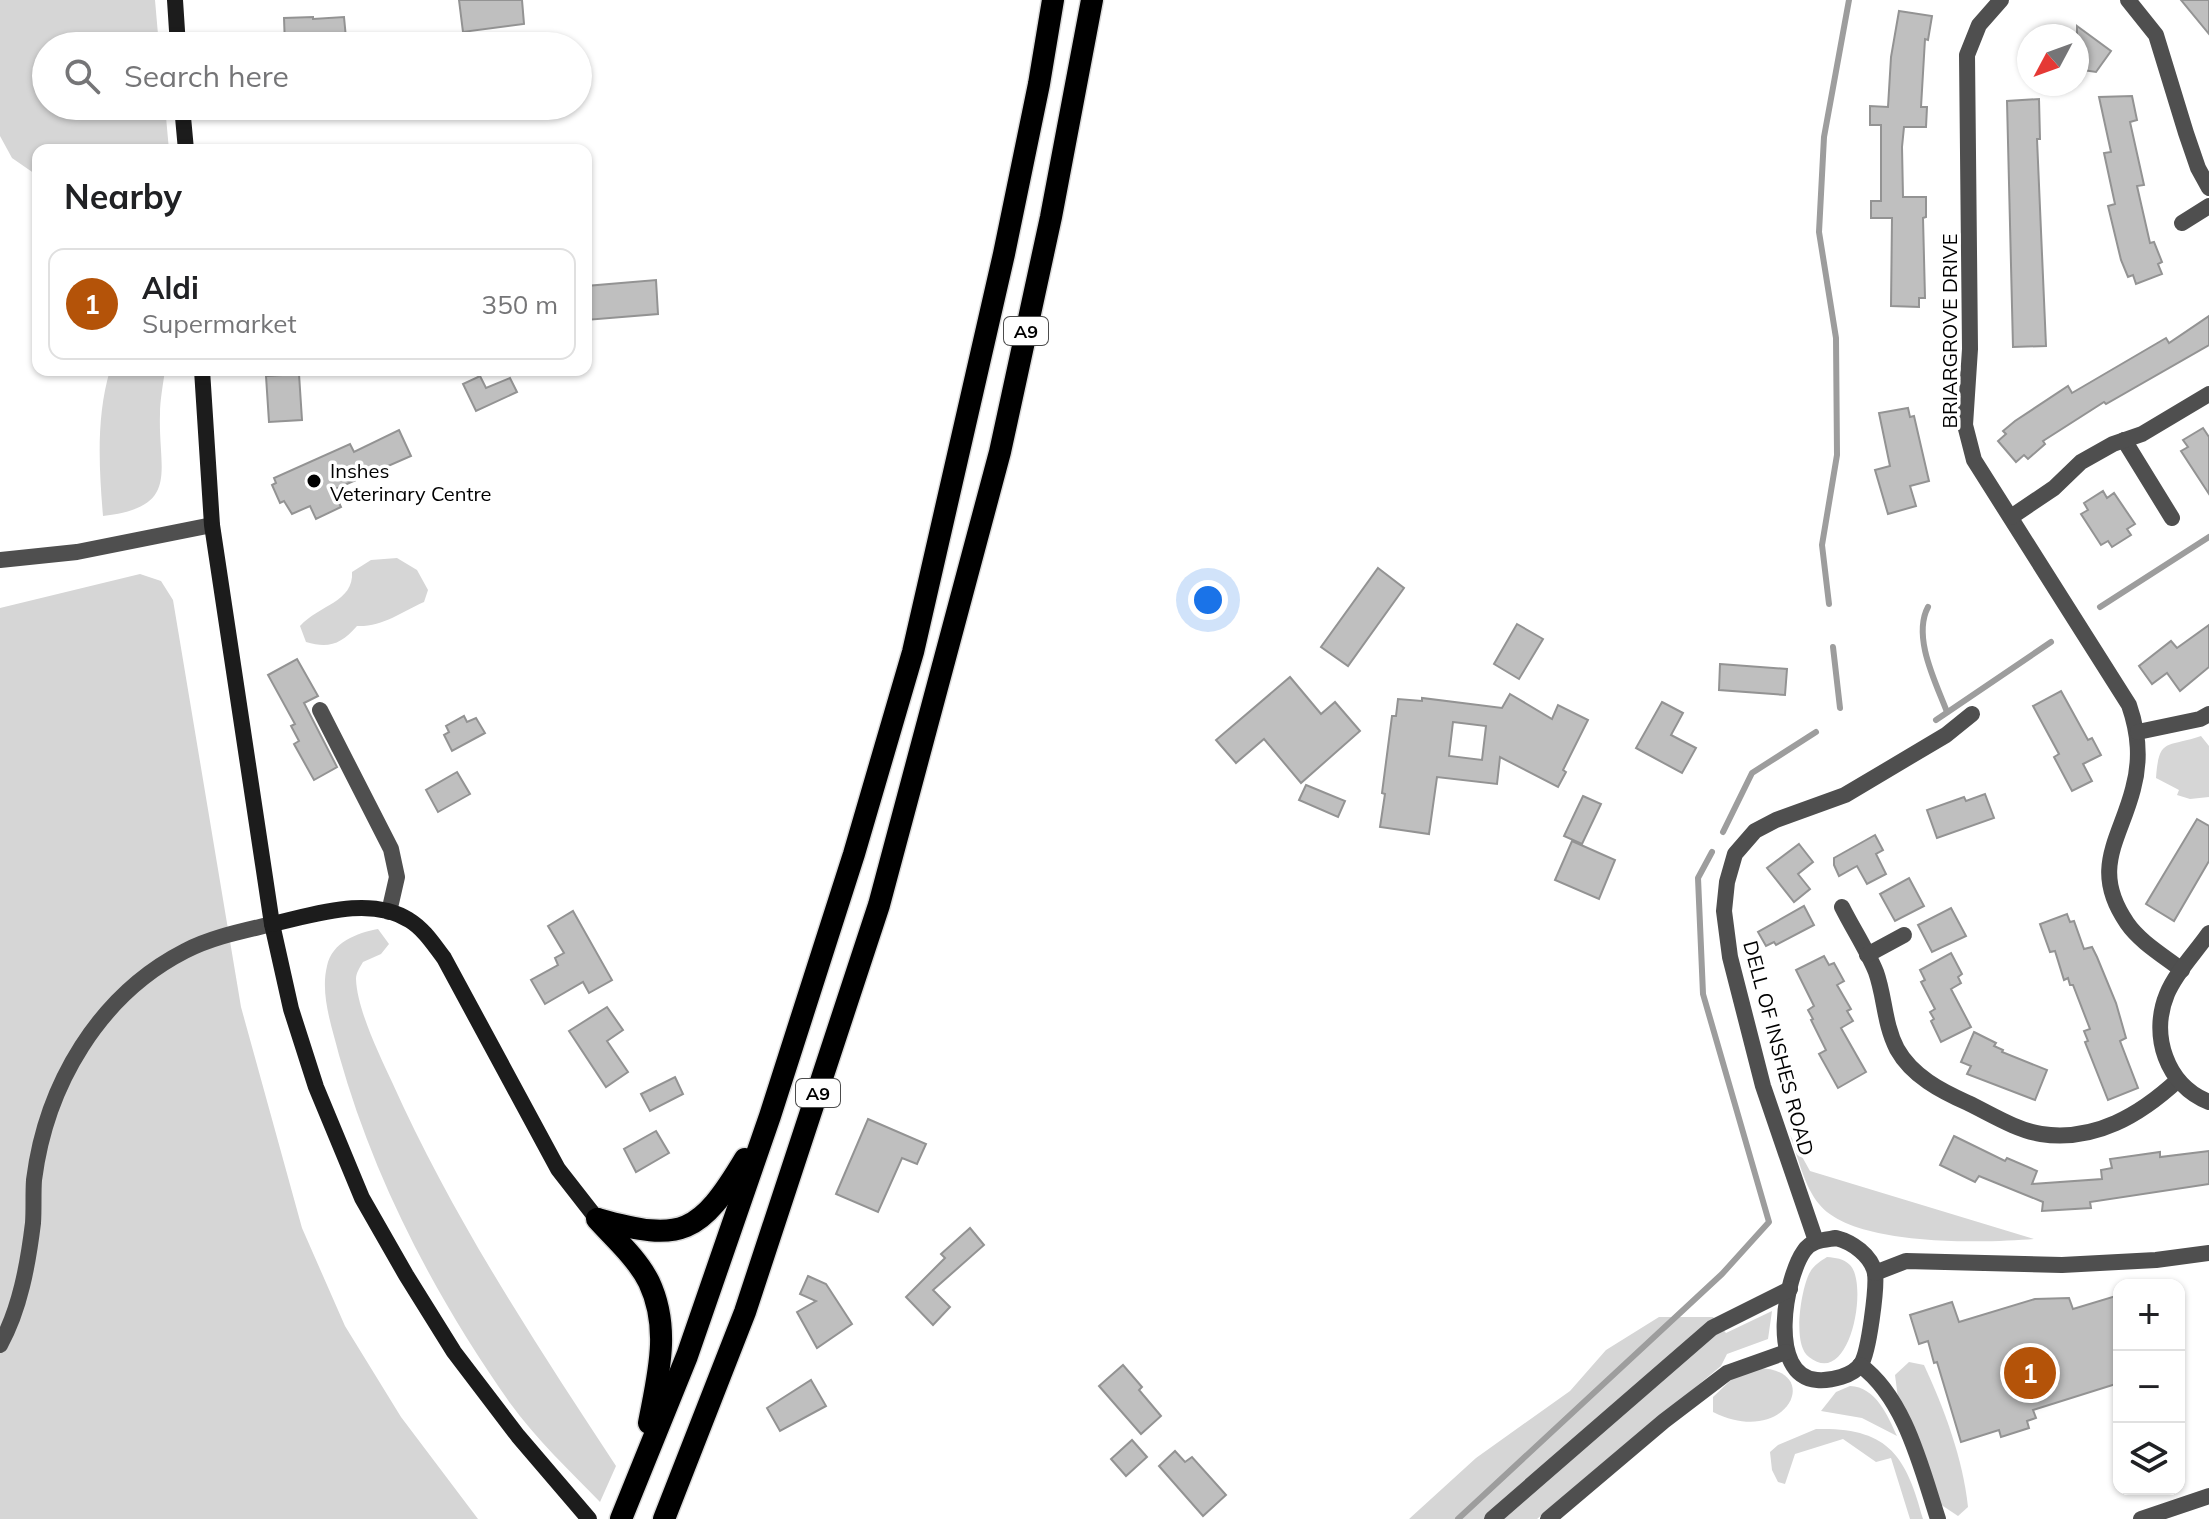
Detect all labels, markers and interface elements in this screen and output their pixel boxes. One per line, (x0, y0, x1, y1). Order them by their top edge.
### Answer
north arrow (2017, 24, 2089, 96)
search box (32, 32, 592, 120)
icon: search (60, 54, 104, 98)
text: Search here (124, 57, 289, 95)
text: Nearby (64, 175, 182, 218)
street label: BRIARGROVE DRIVE (1937, 233, 1962, 429)
text: Aldi (142, 269, 199, 307)
text: 1 (84, 288, 100, 321)
text: 350 m (482, 288, 558, 321)
text: Supermarket (142, 307, 297, 340)
road number: A9 (1004, 317, 1048, 345)
place label: Inshes Veterinary Centre (330, 458, 491, 506)
marker: Inshes Veterinary Centre (305, 472, 323, 490)
your location (1188, 580, 1228, 620)
street label: DELL OF INSHES ROAD (1738, 938, 1820, 1158)
road number: A9 (796, 1079, 840, 1107)
map controls (2113, 1279, 2185, 1495)
button: + (2113, 1279, 2185, 1351)
pin: 1 (2004, 1343, 2056, 1403)
button: − (2113, 1351, 2185, 1423)
button: layers (2113, 1423, 2185, 1495)

